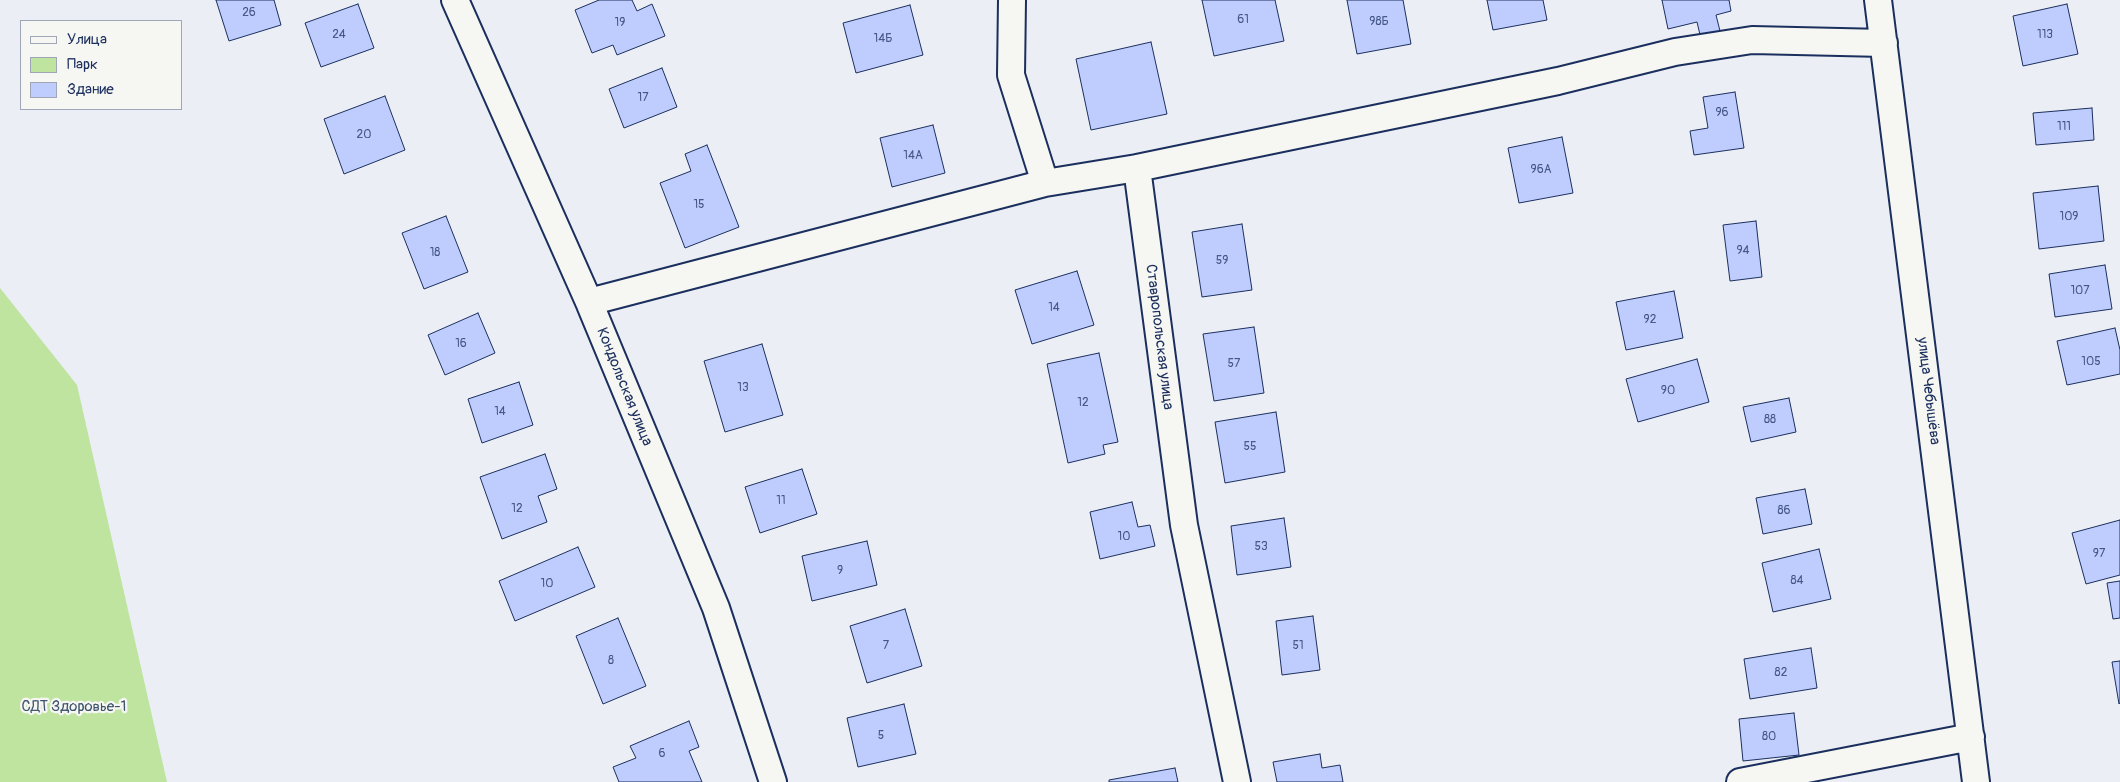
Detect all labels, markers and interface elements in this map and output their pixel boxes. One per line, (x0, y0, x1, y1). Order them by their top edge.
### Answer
house number: 26 (242, 6, 256, 20)
house number: 61 (1237, 13, 1249, 27)
house number: 98Б (1369, 15, 1389, 29)
house number: 19 (615, 16, 625, 30)
legend (20, 20, 182, 110)
house number: 24 (332, 28, 346, 42)
house number: 113 (2037, 28, 2053, 42)
text: Улица (67, 30, 107, 49)
house number: 14Б (874, 32, 892, 46)
text: Парк (67, 55, 98, 74)
text: Здание (67, 80, 114, 99)
house number: 17 (637, 91, 649, 105)
house number: 96 (1715, 106, 1729, 120)
house number: 111 (2057, 120, 2071, 134)
house number: 20 (357, 128, 371, 142)
house number: 14А (903, 149, 923, 163)
house number: 96А (1531, 163, 1551, 177)
house number: 15 (693, 198, 705, 212)
house number: 109 (2059, 210, 2079, 224)
house number: 94 (1736, 244, 1750, 258)
house number: 18 (430, 246, 440, 260)
house number: 59 (1216, 254, 1228, 268)
street label: Ставропольская улица (1141, 263, 1177, 411)
house number: 107 (2070, 284, 2090, 298)
house number: 14 (1048, 301, 1060, 315)
house number: 92 (1644, 313, 1656, 327)
street label: Кондольская улица (592, 325, 656, 449)
street label: улица Чебышёва (1912, 336, 1944, 446)
house number: 16 (455, 337, 467, 351)
house number: 105 (2081, 355, 2101, 369)
house number: 57 (1228, 357, 1240, 371)
house number: 13 (737, 381, 749, 395)
house number: 90 (1661, 384, 1675, 398)
house number: 12 (1077, 396, 1089, 410)
house number: 14 (494, 405, 506, 419)
house number: 88 (1764, 413, 1776, 427)
house number: 55 (1243, 440, 1257, 454)
house number: 11 (776, 494, 786, 508)
house number: 12 (511, 502, 523, 516)
house number: 86 (1777, 504, 1791, 518)
house number: 10 (1118, 530, 1130, 544)
house number: 53 (1254, 540, 1268, 554)
house number: 97 (2093, 547, 2105, 561)
house number: 9 (837, 564, 843, 578)
house number: 84 (1790, 574, 1804, 588)
house number: 10 (541, 577, 553, 591)
house number: 7 (883, 639, 889, 653)
house number: 51 (1292, 639, 1304, 653)
house number: 8 (608, 654, 614, 668)
house number: 82 (1775, 666, 1787, 680)
park label: СДТ Здоровье-1 (22, 698, 126, 716)
house number: 5 (878, 729, 884, 743)
house number: 80 (1762, 730, 1776, 744)
house number: 6 (659, 747, 665, 761)

